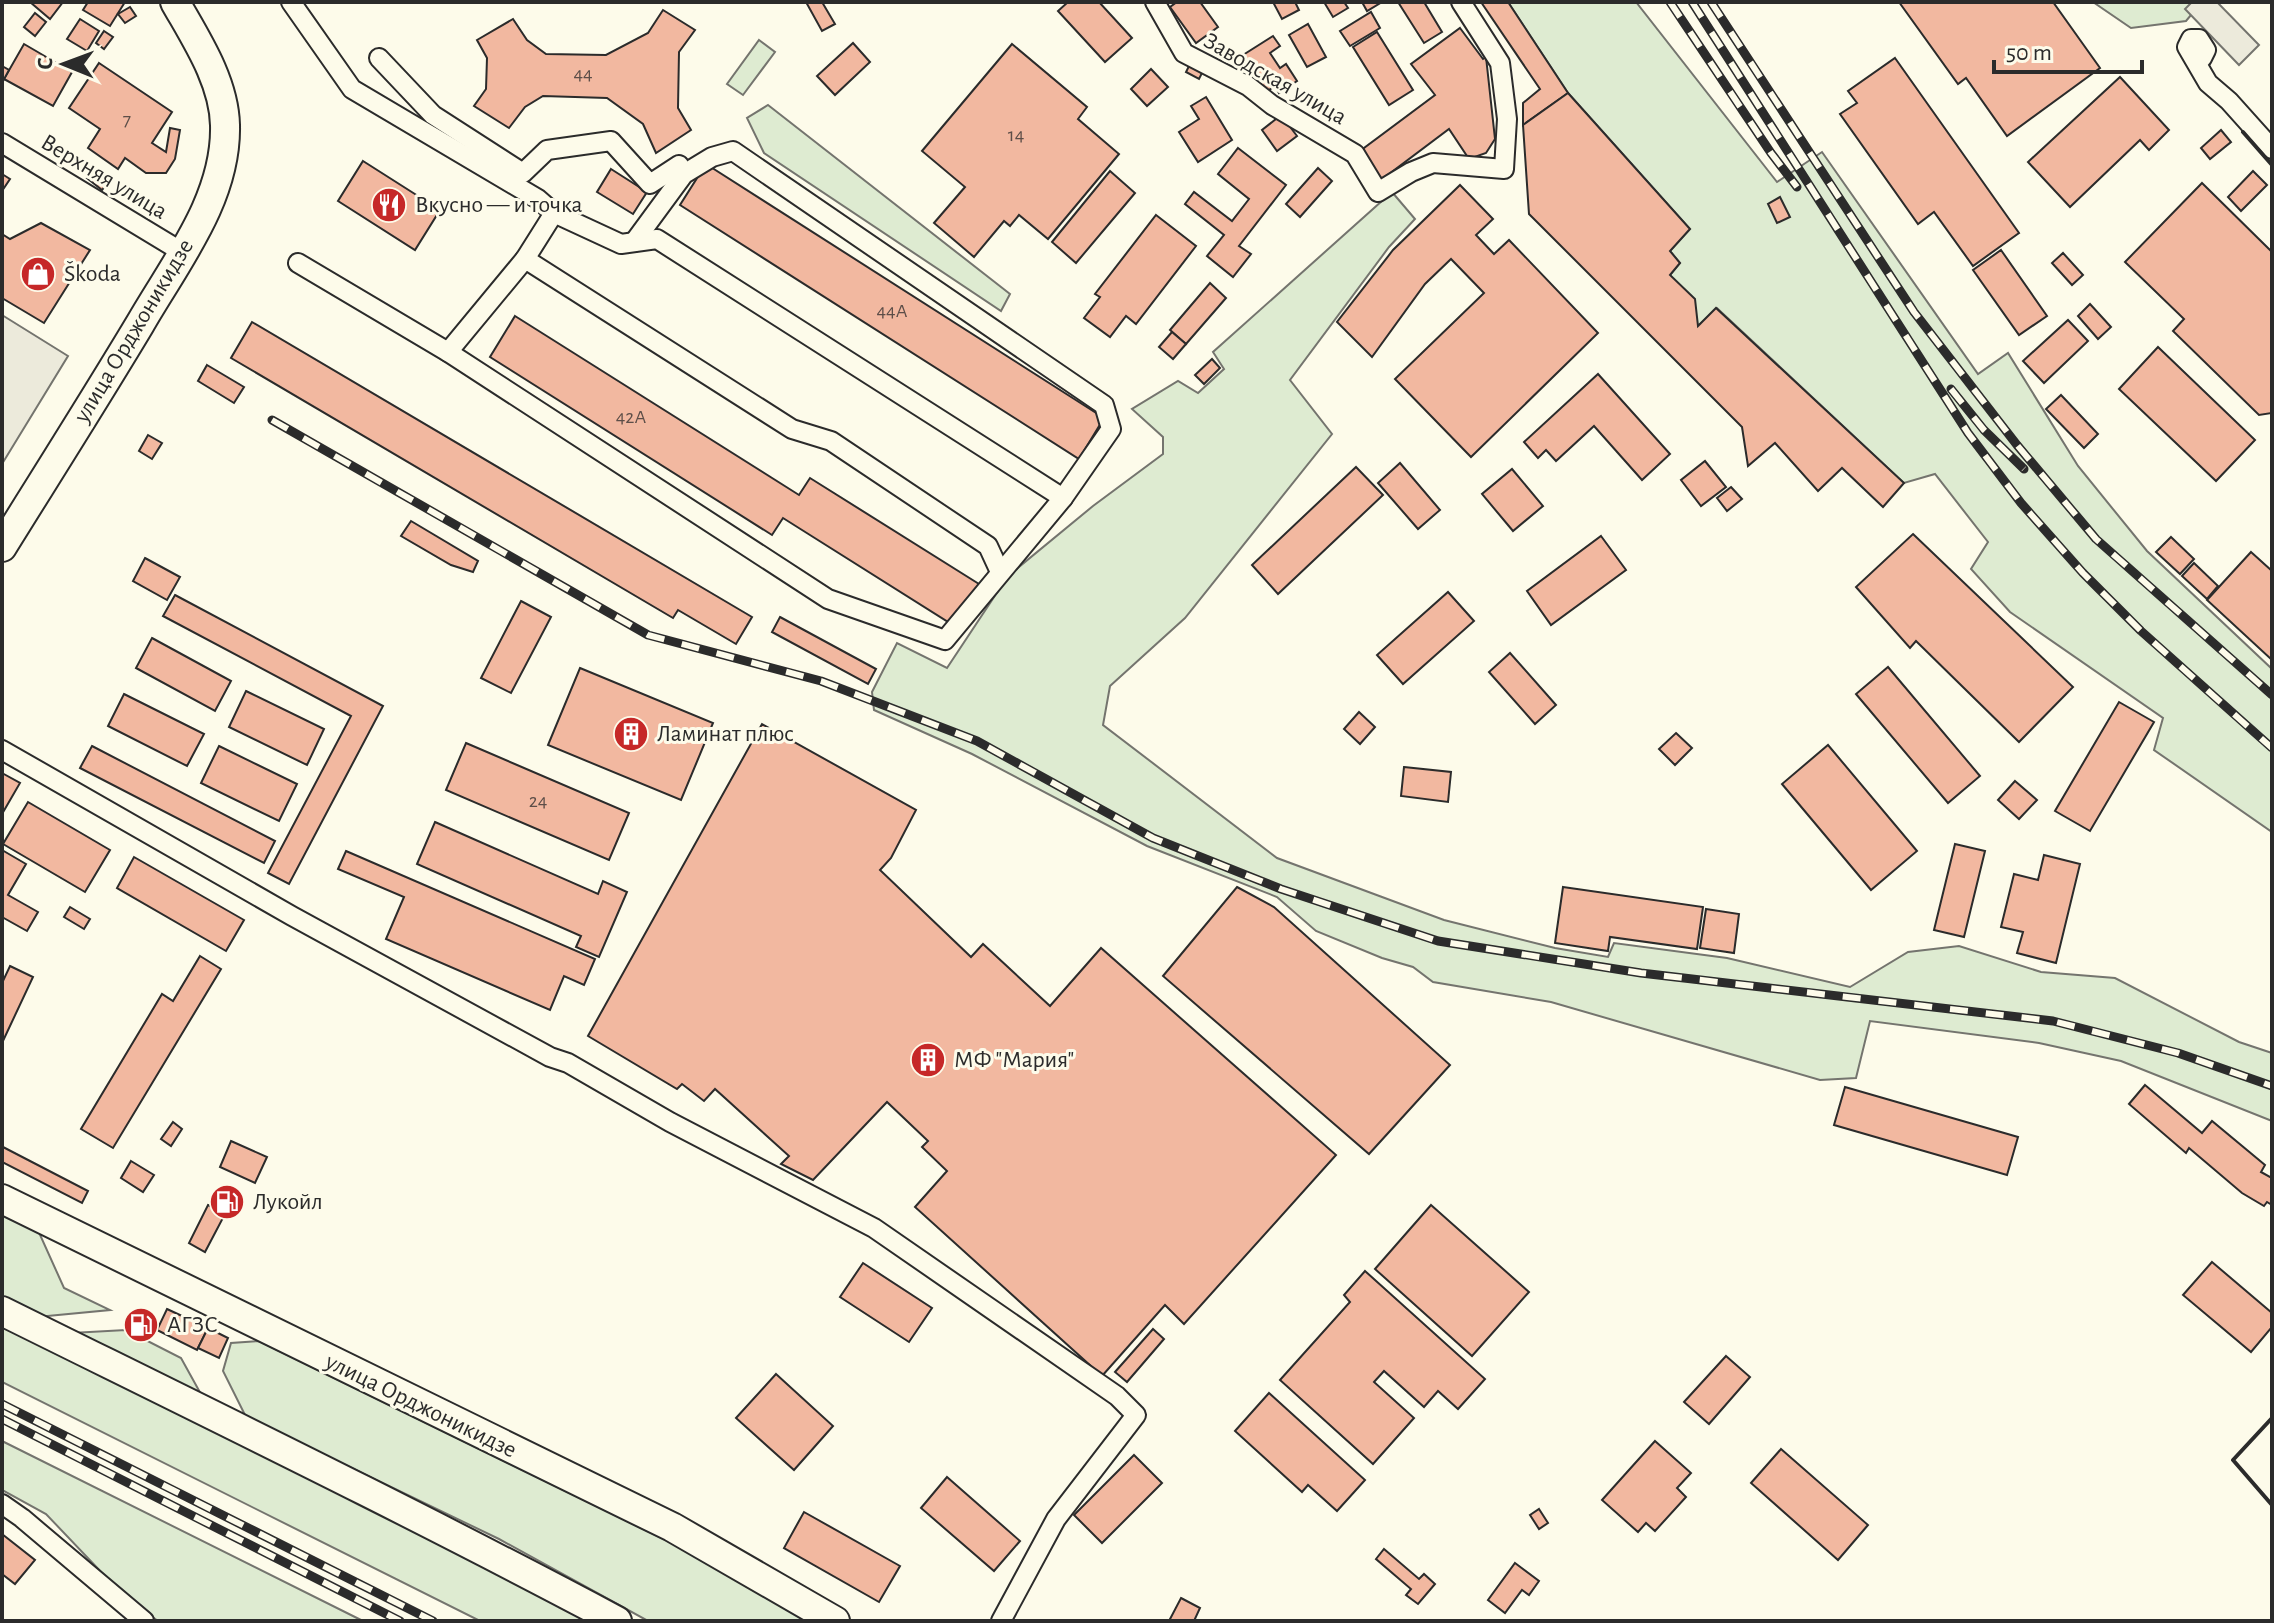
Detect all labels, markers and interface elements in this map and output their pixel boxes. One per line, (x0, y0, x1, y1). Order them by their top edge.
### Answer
north arrow (24, 24, 104, 104)
scale bar (1994, 24, 2142, 74)
street label: Заводская улица (1199, 28, 1351, 130)
text: 50 m (2006, 41, 2052, 65)
text: С (34, 57, 56, 70)
house number: 44 (573, 64, 593, 84)
house number: 7 (123, 110, 131, 130)
house number: 14 (1008, 125, 1024, 145)
street label: Верхняя улица (37, 130, 171, 224)
restaurant icon: Вкусно — и точка (370, 186, 408, 224)
place label: Вкусно — и точка (415, 193, 582, 217)
street label: улица Орджоникидзе (69, 235, 198, 428)
shop icon: Škoda (19, 255, 57, 293)
place label: Škoda (64, 261, 121, 286)
house number: 44А (877, 301, 908, 321)
house number: 42А (616, 407, 646, 427)
building icon: Ламинат плюс (612, 715, 650, 753)
place label: Ламинат плюс (657, 722, 794, 746)
house number: 24 (529, 791, 547, 811)
building icon: МФ "Мария" (909, 1041, 947, 1079)
place label: МФ "Мария" (954, 1048, 1074, 1072)
fuel station icon: Лукойл (208, 1183, 246, 1221)
place label: Лукойл (253, 1190, 323, 1214)
fuel station icon: АГЗС (122, 1306, 160, 1344)
place label: АГЗС (167, 1313, 218, 1337)
street label: улица Орджоникидзе (321, 1349, 520, 1463)

